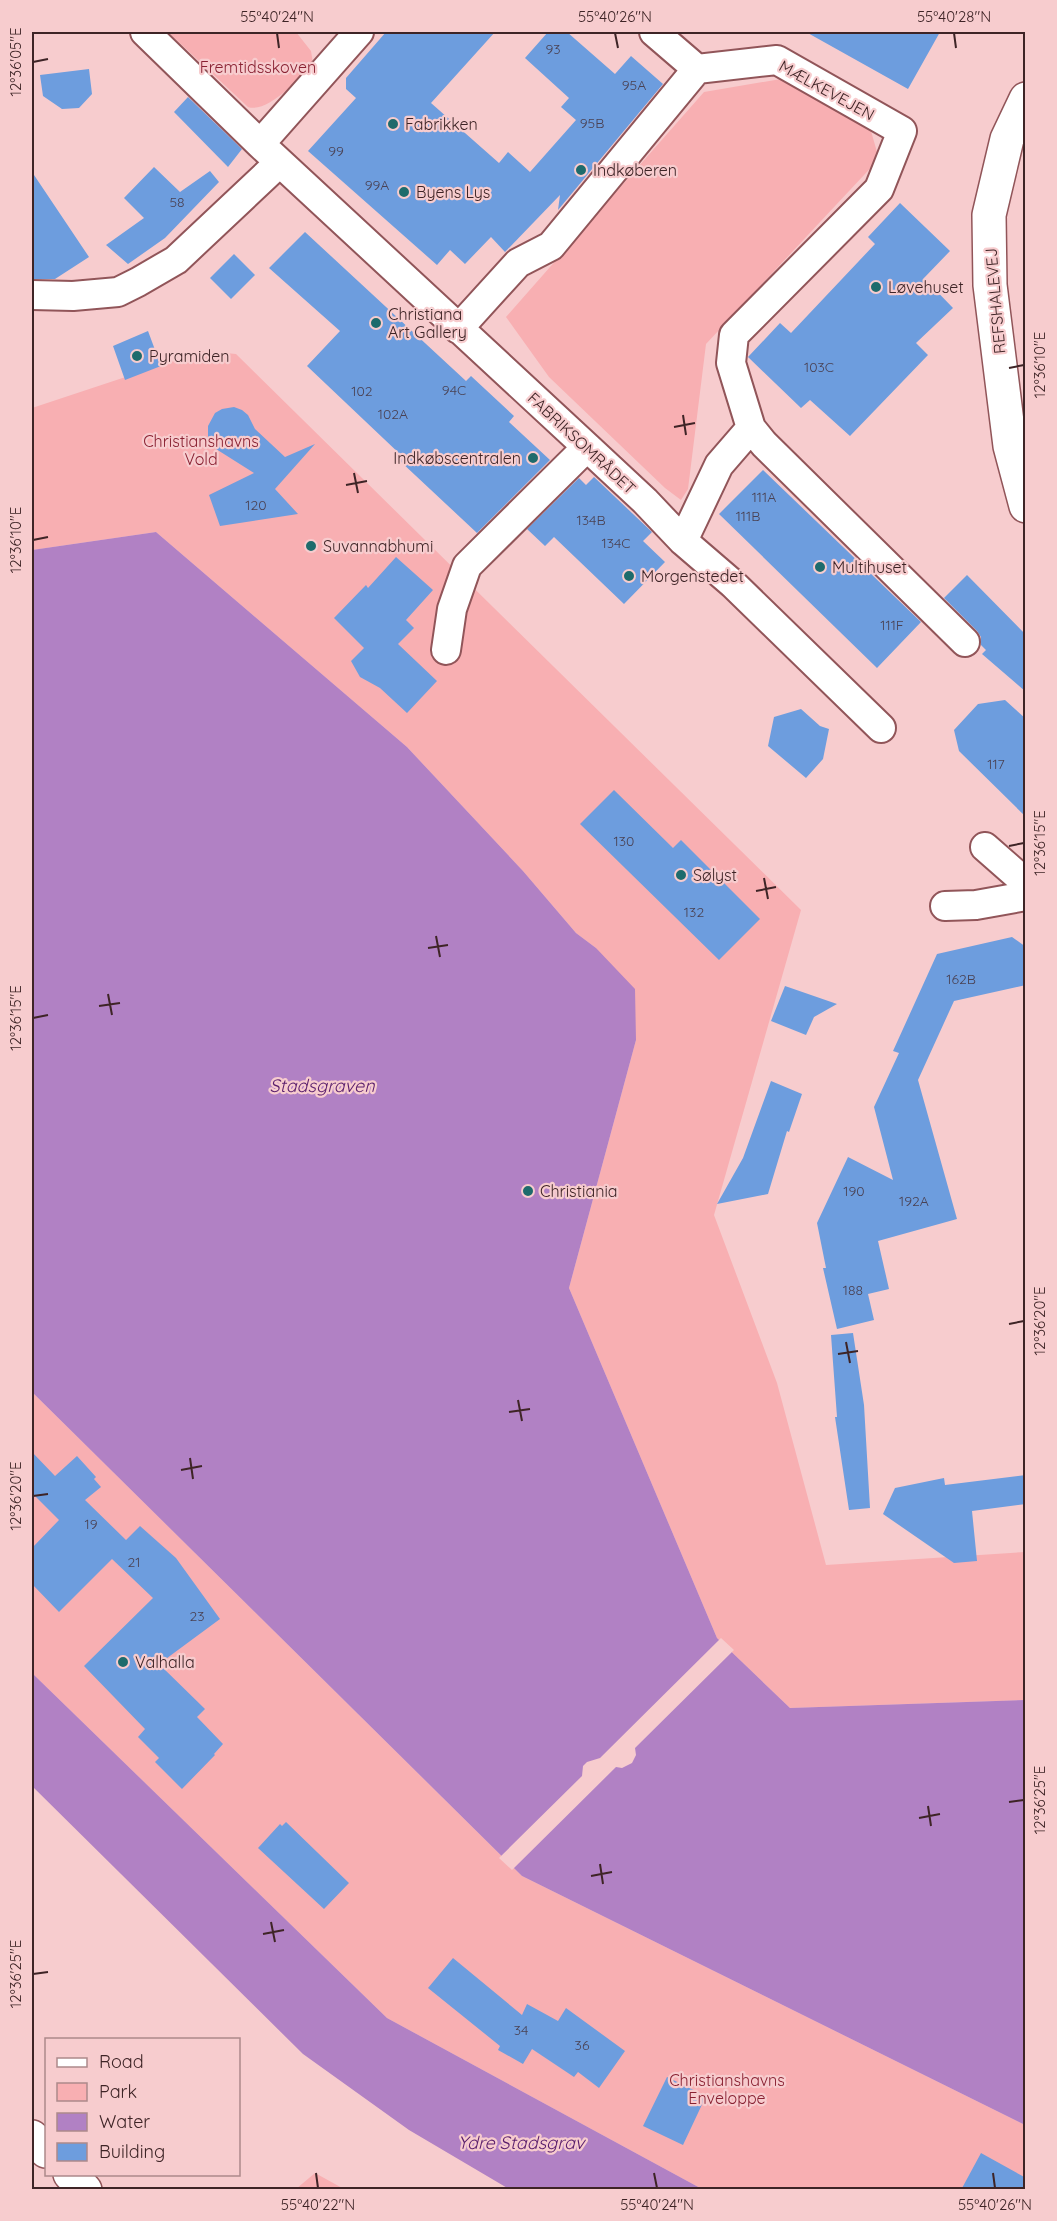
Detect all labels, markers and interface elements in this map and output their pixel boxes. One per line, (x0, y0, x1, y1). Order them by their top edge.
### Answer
text: 55°40'24"N (240, 7, 314, 26)
text: 55°40'26"N (578, 7, 652, 26)
text: 55°40'28"N (917, 7, 991, 26)
text: 12°36'05"E (6, 27, 25, 97)
house number: 93 (545, 40, 561, 58)
street label: MÆLKEVEJEN (776, 56, 878, 124)
park label: Fremtidsskoven (200, 57, 316, 77)
house number: 95A (622, 76, 646, 94)
place label: Fabrikken (405, 114, 478, 134)
house number: 95B (580, 114, 604, 132)
marker: Fabrikken (386, 117, 400, 131)
house number: 99 (328, 142, 344, 160)
place label: Indkøberen (593, 160, 677, 180)
marker: Indkøberen (574, 163, 588, 177)
house number: 99A (365, 176, 389, 194)
place label: Byens Lys (416, 182, 490, 202)
marker: Byens Lys (397, 185, 411, 199)
house number: 58 (169, 193, 185, 211)
street label: REFSHALEVEJ (980, 247, 1010, 355)
place label: Løvehuset (888, 277, 964, 297)
marker: Løvehuset (869, 280, 883, 294)
place label: Christiana Art Gallery (388, 304, 467, 342)
marker: Christiana Art Gallery (369, 316, 383, 330)
text: 12°36'10"E (1030, 332, 1049, 398)
place label: Pyramiden (149, 346, 229, 366)
marker: Pyramiden (130, 349, 144, 363)
house number: 103C (804, 358, 834, 376)
house number: 94C (442, 381, 466, 399)
house number: 102 (351, 382, 373, 400)
street label: FABRIKSOMRÅDET (524, 388, 640, 498)
house number: 102A (378, 405, 408, 423)
park label: Christianshavns Vold (143, 431, 259, 469)
place label: Indkøbscentralen (393, 448, 521, 468)
marker: Indkøbscentralen (526, 451, 540, 465)
house number: 111A (752, 488, 776, 506)
house number: 120 (245, 496, 267, 514)
text: 12°36'10"E (6, 507, 25, 573)
house number: 111B (736, 507, 760, 525)
house number: 134B (576, 511, 606, 529)
house number: 134C (601, 534, 631, 552)
place label: Suvannabhumi (323, 536, 433, 556)
marker: Suvannabhumi (304, 539, 318, 553)
place label: Multihuset (832, 557, 907, 577)
marker: Multihuset (813, 560, 827, 574)
place label: Morgenstedet (641, 566, 744, 586)
marker: Morgenstedet (622, 569, 636, 583)
house number: 111F (880, 616, 904, 634)
house number: 117 (987, 755, 1005, 773)
text: 12°36'15"E (1030, 810, 1049, 876)
house number: 130 (614, 832, 634, 850)
place label: Sølyst (693, 865, 737, 885)
marker: Sølyst (674, 868, 688, 882)
house number: 132 (684, 903, 704, 921)
house number: 162B (946, 970, 976, 988)
text: 12°36'15"E (6, 985, 25, 1051)
water label: Stadsgraven (269, 1074, 375, 1097)
place label: Christiania (540, 1181, 618, 1201)
house number: 190 (843, 1182, 865, 1200)
marker: Christiania (521, 1184, 535, 1198)
house number: 192A (899, 1192, 929, 1210)
house number: 188 (843, 1281, 863, 1299)
text: 12°36'20"E (1030, 1286, 1049, 1356)
text: 12°36'20"E (6, 1461, 25, 1531)
house number: 19 (85, 1515, 98, 1533)
house number: 21 (128, 1553, 140, 1571)
house number: 23 (189, 1607, 205, 1625)
place label: Valhalla (135, 1652, 195, 1672)
marker: Valhalla (116, 1655, 130, 1669)
text: 12°36'25"E (1030, 1766, 1049, 1834)
text: 12°36'25"E (6, 1940, 25, 2008)
house number: 34 (514, 2021, 528, 2039)
house number: 36 (575, 2036, 590, 2054)
legend (45, 2038, 240, 2176)
text: Road (99, 2050, 144, 2073)
park label: Christianshavns Enveloppe (669, 2070, 785, 2108)
text: Park (99, 2080, 137, 2103)
text: Water (99, 2110, 150, 2133)
water label: Ydre Stadsgrav (458, 2131, 587, 2154)
text: Building (99, 2140, 165, 2163)
text: 55°40'22"N (281, 2195, 355, 2214)
text: 55°40'24"N (620, 2195, 694, 2214)
text: 55°40'26"N (958, 2195, 1032, 2214)

